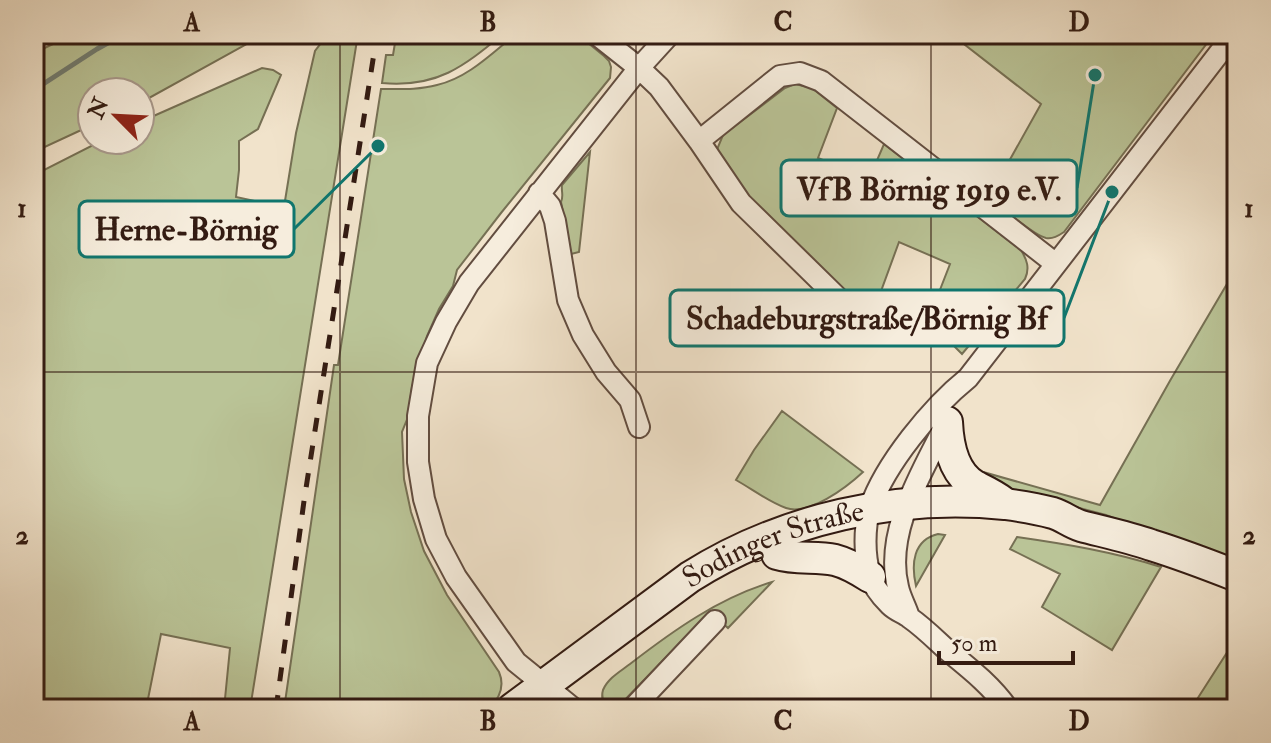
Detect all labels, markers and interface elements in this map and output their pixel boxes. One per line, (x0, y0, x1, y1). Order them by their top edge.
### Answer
text: A (183, 7, 201, 39)
text: B (479, 7, 497, 39)
text: C (773, 7, 793, 39)
text: D (1068, 7, 1090, 39)
north arrow (76, 76, 156, 156)
text: N (81, 93, 116, 124)
callout: VfB Börnig 1919 e.V. (781, 160, 1077, 216)
text: VfB Börnig 1919 e.V. (796, 170, 1061, 210)
text: 1 (17, 193, 27, 225)
text: 1 (1244, 193, 1254, 225)
callout: Herne-Börnig (79, 201, 294, 257)
text: Herne-Börnig (94, 210, 279, 250)
callout: Schadeburgstraße/Börnig Bf (670, 290, 1064, 346)
text: Schadeburgstraße/Börnig Bf (686, 299, 1054, 339)
street label: Sodinger Straße (675, 492, 867, 596)
text: 2 (15, 520, 29, 552)
text: 2 (1242, 520, 1256, 552)
scale bar (939, 615, 1073, 665)
text: 50 m (951, 628, 998, 659)
text: A (183, 706, 201, 738)
text: B (479, 706, 497, 738)
text: C (773, 706, 793, 738)
text: D (1068, 706, 1090, 738)

